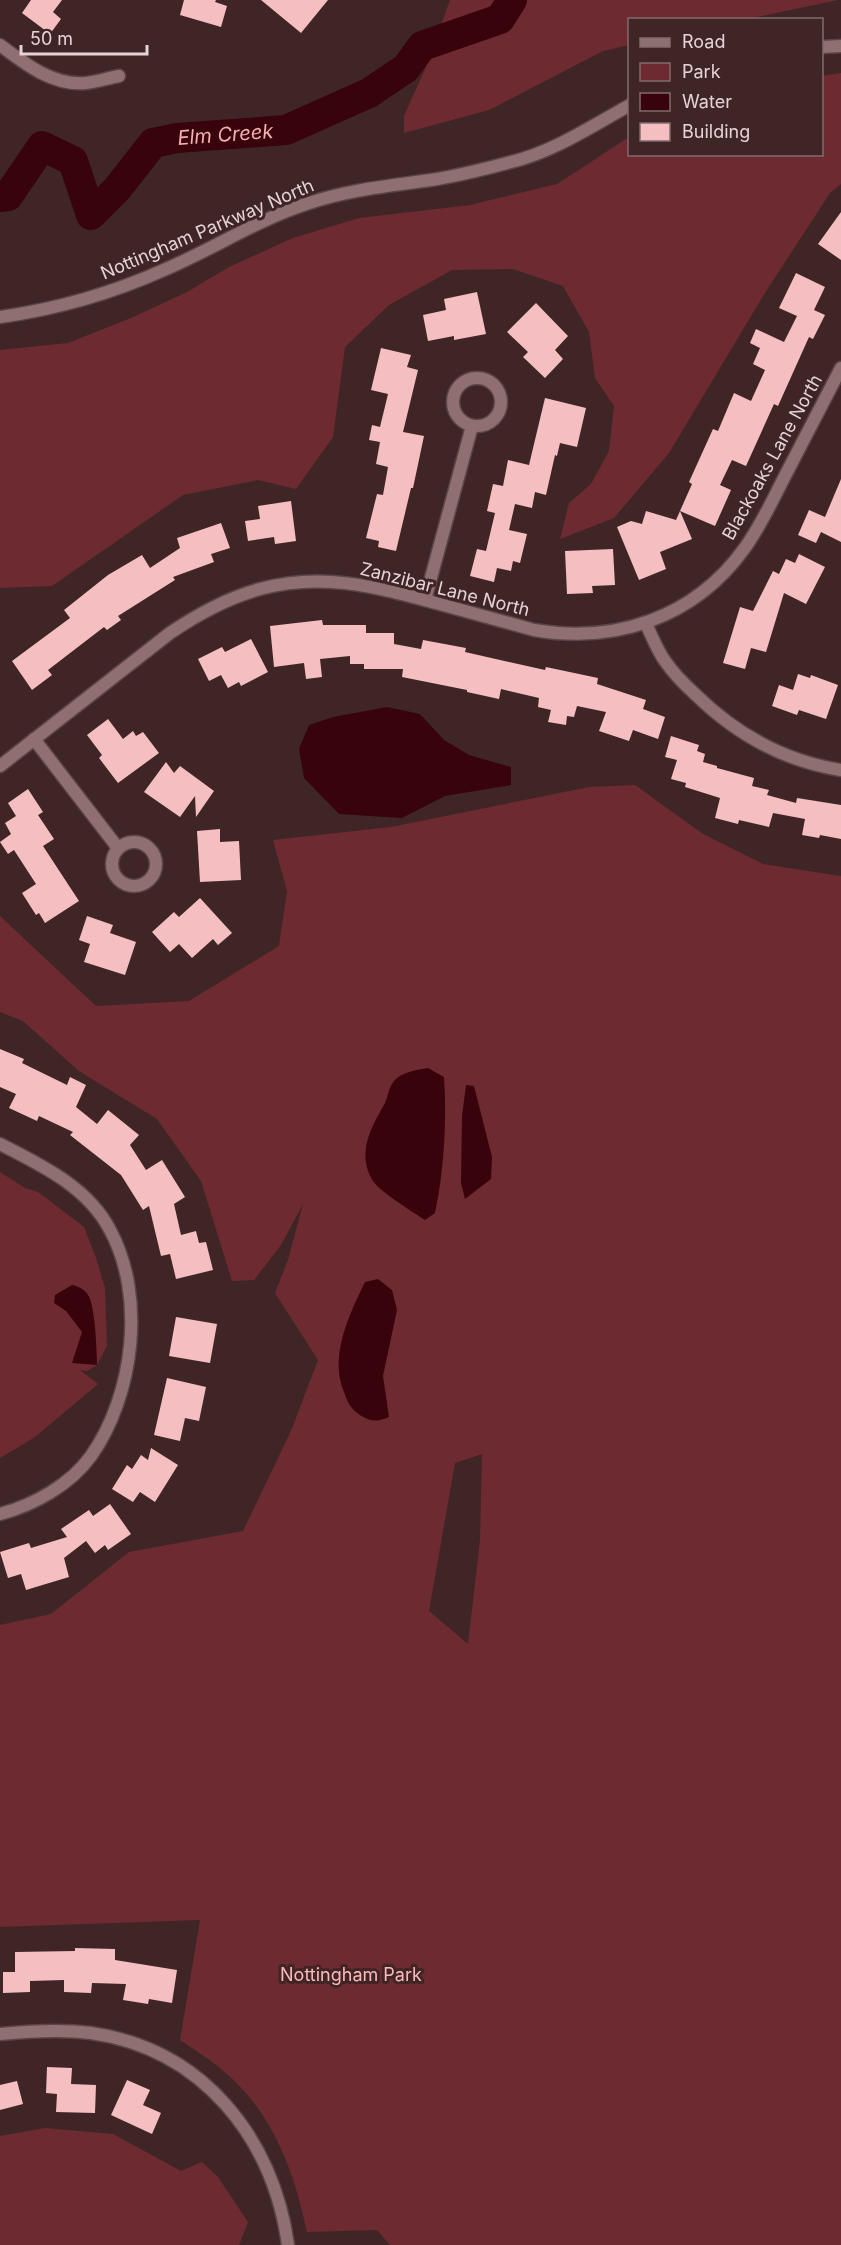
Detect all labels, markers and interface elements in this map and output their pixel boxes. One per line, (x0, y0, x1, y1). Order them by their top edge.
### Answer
scale bar (21, 18, 147, 56)
legend (628, 18, 823, 156)
text: 50 m (30, 28, 73, 49)
text: Road (682, 31, 725, 52)
text: Park (682, 61, 721, 82)
text: Water (682, 91, 732, 112)
water label: Elm Creek (177, 119, 275, 150)
text: Building (682, 121, 750, 142)
street label: Nottingham Parkway North (97, 174, 317, 284)
street label: Blackoaks Lane North (718, 371, 826, 543)
street label: Zanzibar Lane North (358, 558, 532, 620)
park label: Nottingham Park (280, 1964, 422, 1985)

